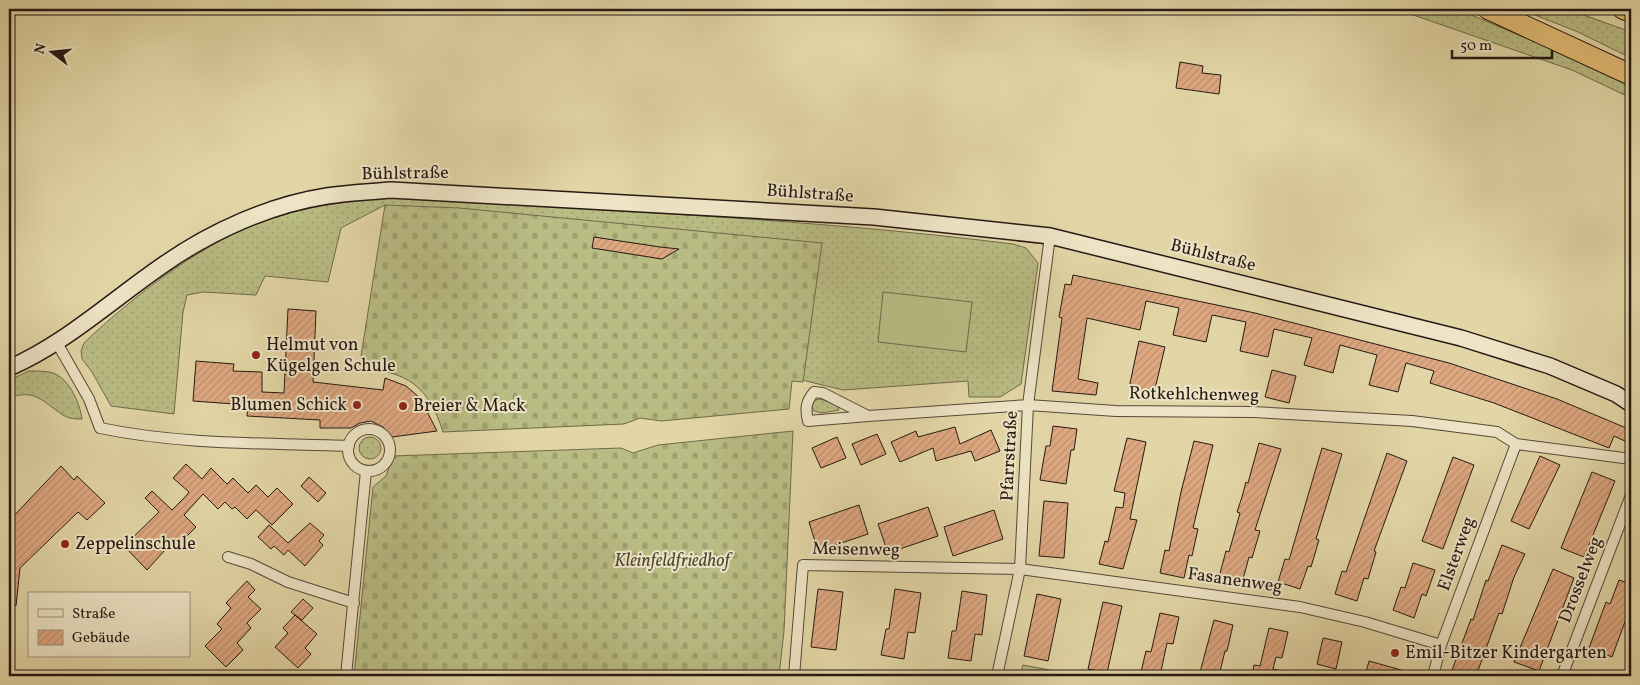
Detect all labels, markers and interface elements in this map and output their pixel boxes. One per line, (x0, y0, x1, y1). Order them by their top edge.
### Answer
north arrow (28, 28, 78, 78)
scale bar (1452, 28, 1552, 60)
text: 50 m (1460, 36, 1492, 57)
text: N (30, 41, 51, 56)
street label: Bühlstraße (361, 161, 449, 187)
street label: Bühlstraße (766, 178, 854, 210)
street label: Bühlstraße (1168, 233, 1258, 279)
place label: Helmut von Kügelgen Schule (266, 333, 396, 379)
marker: Helmut von Kügelgen Schule (250, 349, 262, 361)
street label: Rotkehlchenweg (1129, 381, 1259, 409)
place label: Blumen Schick (230, 393, 347, 418)
place label: Breier & Mack (413, 394, 526, 419)
marker: Blumen Schick (351, 399, 363, 411)
marker: Breier & Mack (397, 400, 409, 412)
street label: Pfarrstraße (995, 410, 1025, 502)
street label: Elsterweg (1432, 513, 1482, 595)
place label: Zeppelinschule (75, 532, 196, 557)
street label: Drosselweg (1553, 533, 1609, 627)
street label: Meisenweg (812, 537, 900, 563)
marker: Zeppelinschule (59, 538, 71, 550)
park label: Kleinfeldfriedhof (614, 549, 733, 574)
street label: Fasanenweg (1186, 562, 1284, 600)
legend (28, 592, 190, 658)
text: Straße (72, 604, 115, 625)
text: Gebäude (72, 628, 130, 649)
place label: Emil-Bitzer Kindergarten (1405, 641, 1607, 666)
marker: Emil-Bitzer Kindergarten (1389, 647, 1401, 659)

